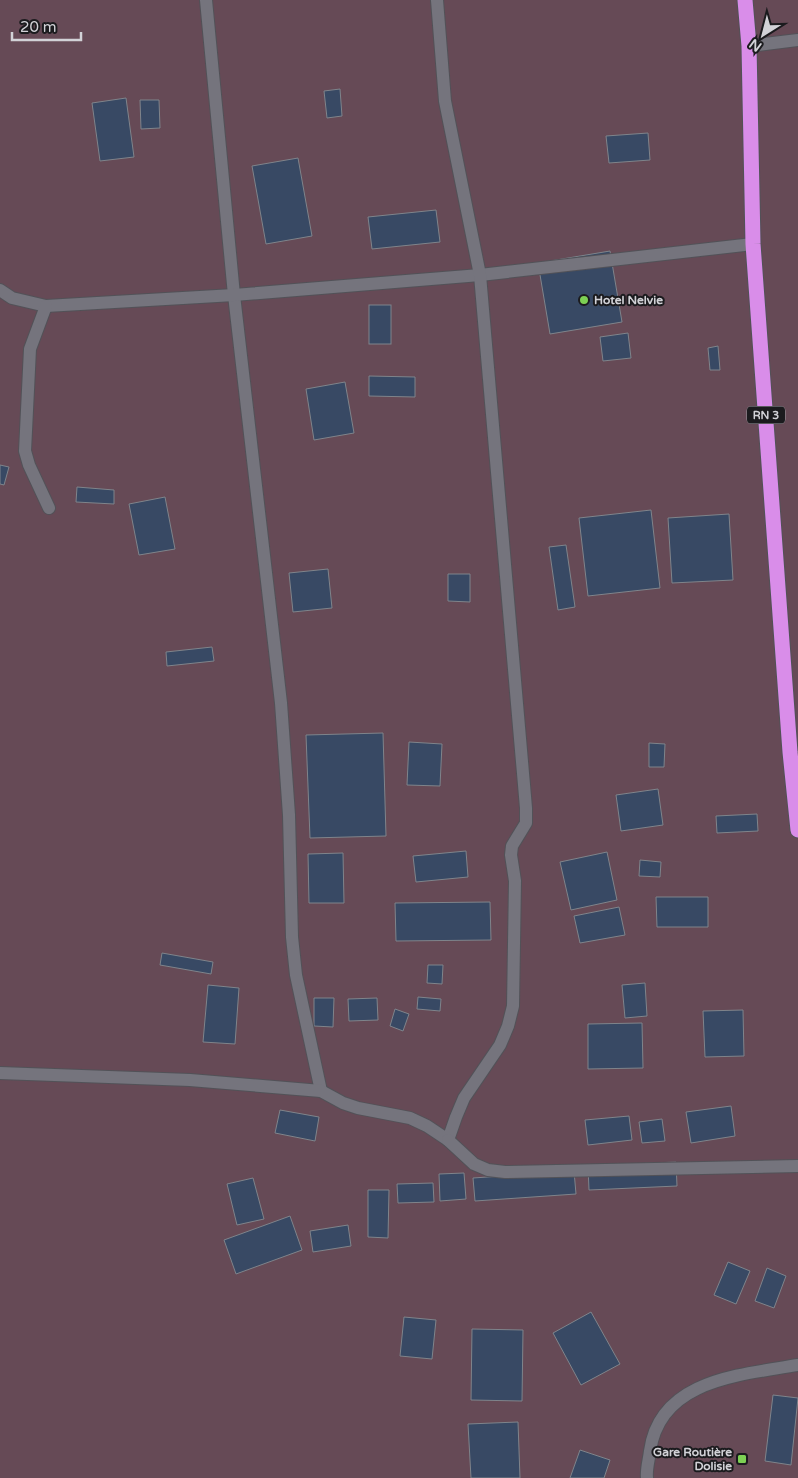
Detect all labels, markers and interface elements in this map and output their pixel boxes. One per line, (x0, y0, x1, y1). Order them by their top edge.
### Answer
scale bar (12, 10, 81, 42)
north arrow (738, 10, 788, 60)
text: 20 m (20, 18, 57, 36)
text: N (746, 35, 765, 55)
place label: Hotel Nelvie (594, 293, 663, 307)
marker: Hotel Nelvie (578, 294, 590, 306)
road number: RN 3 (747, 406, 785, 424)
place label: Gare Routière Dolisie (653, 1445, 732, 1473)
marker: Gare Routière Dolisie (736, 1453, 748, 1465)

